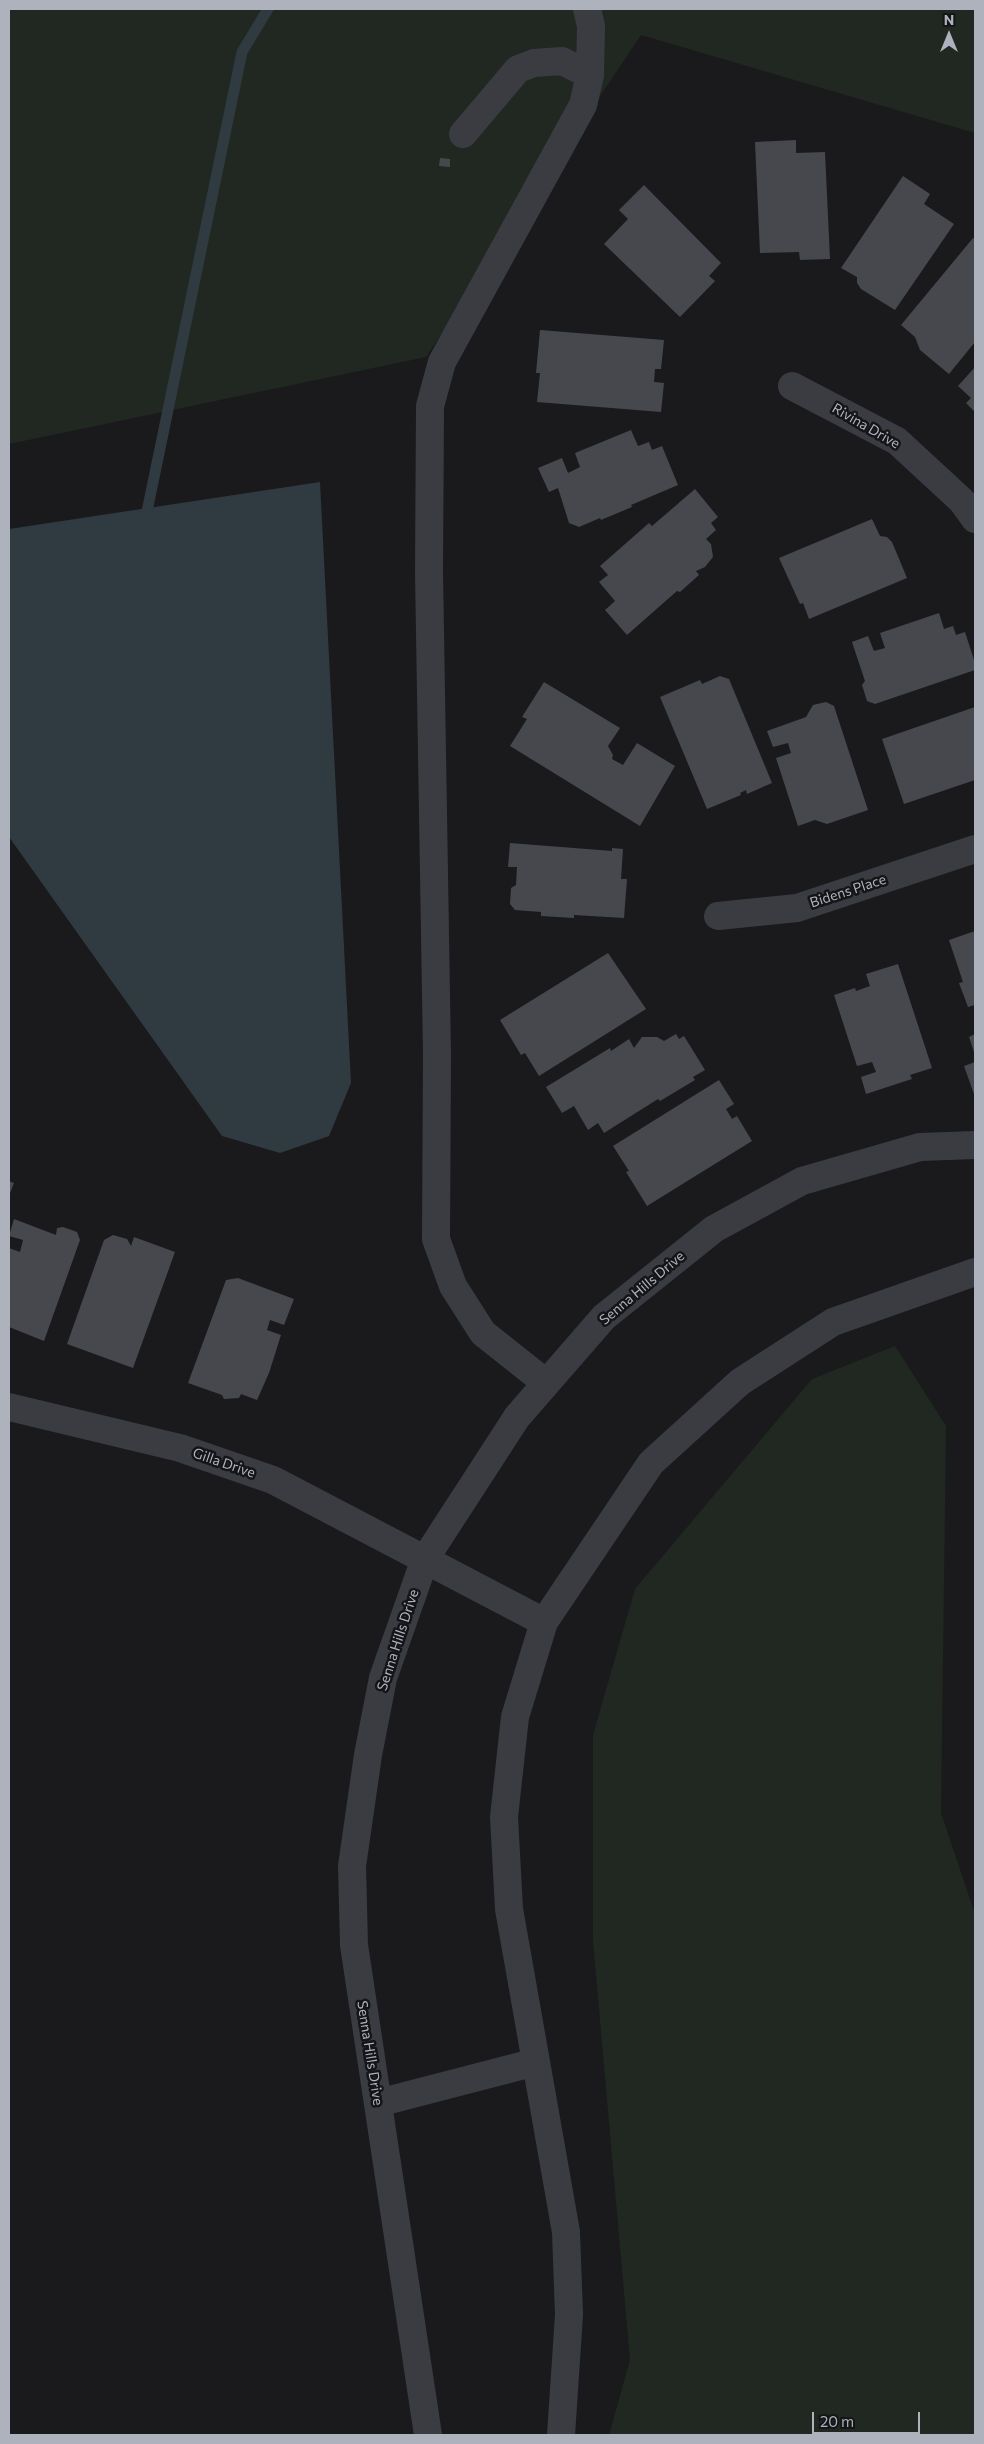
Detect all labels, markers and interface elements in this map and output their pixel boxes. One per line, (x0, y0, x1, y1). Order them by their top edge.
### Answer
north arrow (924, 10, 974, 60)
text: N (944, 11, 954, 28)
street label: Rivina Drive (829, 400, 903, 452)
street label: Bidens Place (808, 871, 888, 911)
street label: Senna Hills Drive (596, 1248, 688, 1328)
street label: Gilla Drive (191, 1445, 257, 1481)
street label: Senna Hills Drive (374, 1587, 422, 1693)
street label: Senna Hills Drive (353, 1999, 387, 2107)
scale bar (814, 2402, 922, 2434)
text: 20 m (820, 2412, 854, 2430)

